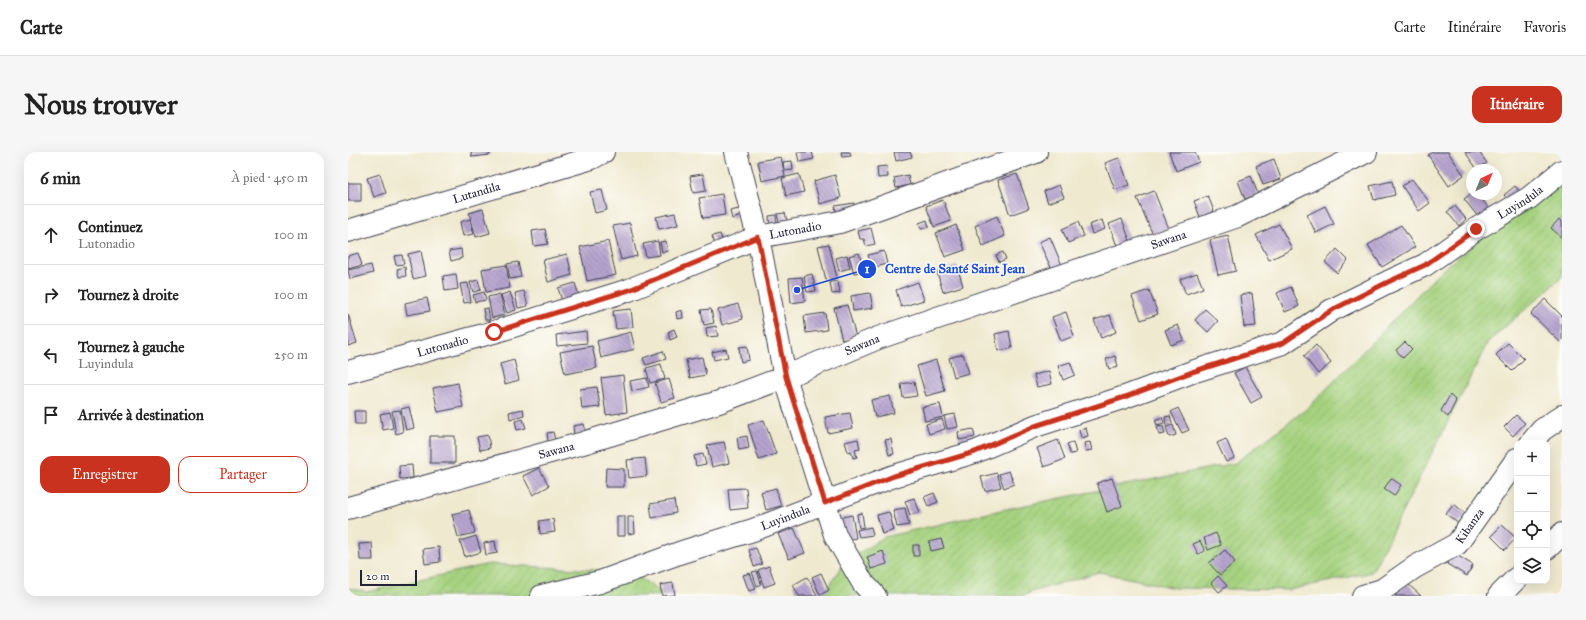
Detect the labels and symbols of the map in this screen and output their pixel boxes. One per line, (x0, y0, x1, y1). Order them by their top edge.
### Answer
north arrow (1466, 164, 1502, 200)
street label: Lutandila (451, 179, 503, 206)
street label: Luyindula (1495, 182, 1546, 222)
street label: Lutonadio (768, 219, 822, 242)
route end (1467, 220, 1485, 238)
street label: Sawana (1149, 227, 1189, 252)
callout: Centre de Santé Saint Jean (857, 256, 1033, 281)
text: Centre de Santé Saint Jean (885, 261, 1025, 277)
text: 1 (865, 262, 870, 276)
route start (485, 323, 503, 341)
street label: Sawana (843, 331, 882, 358)
street label: Lutonadio (415, 332, 470, 360)
street label: Sawana (537, 439, 576, 462)
street label: Luyindula (759, 502, 813, 533)
street label: Kibanza (1452, 505, 1487, 546)
scale bar (360, 568, 417, 587)

